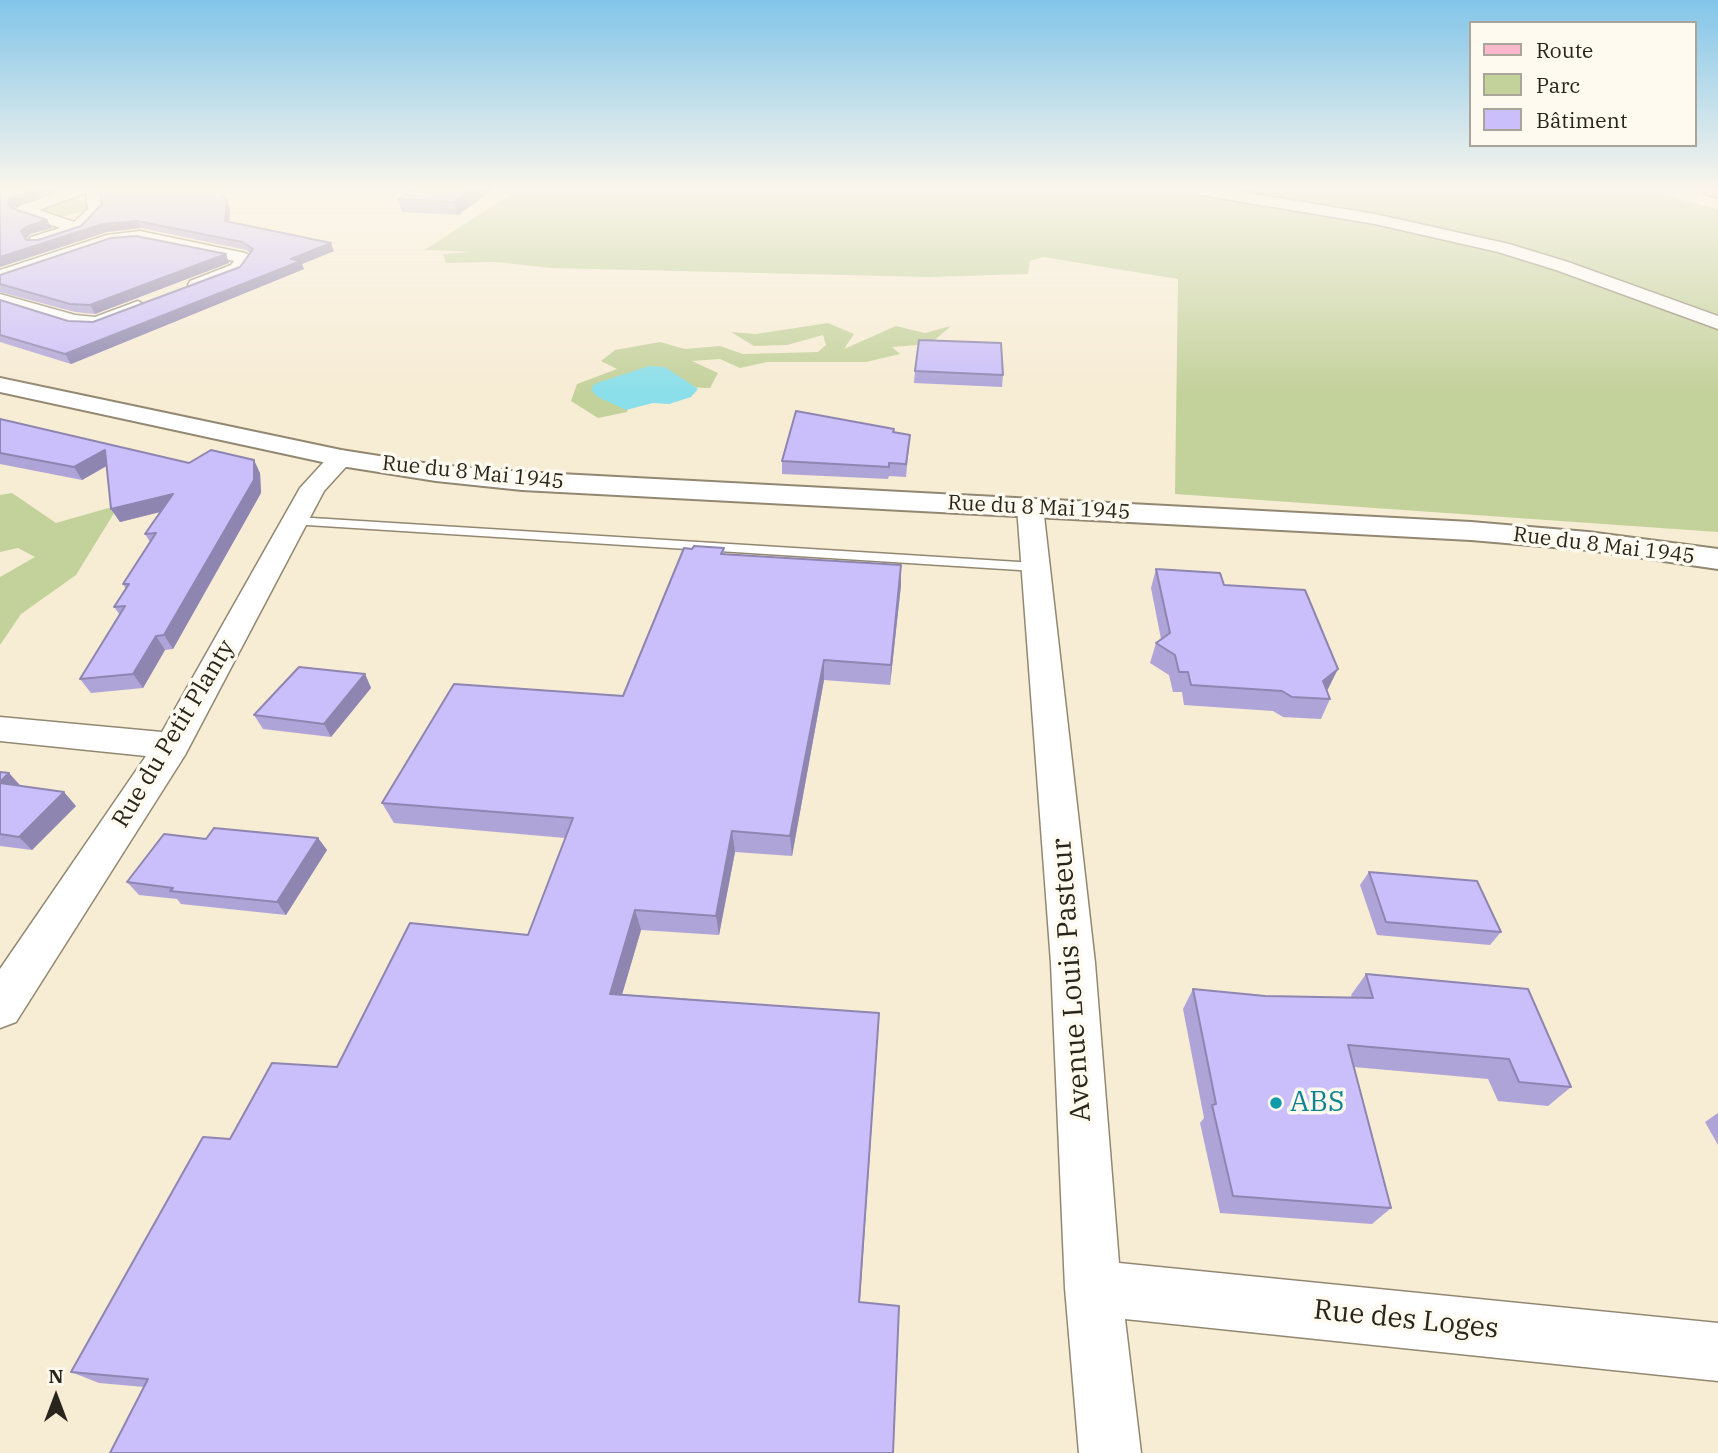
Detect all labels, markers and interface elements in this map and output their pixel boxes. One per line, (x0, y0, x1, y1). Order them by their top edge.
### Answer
legend (1470, 21, 1697, 147)
text: Route (1536, 36, 1593, 64)
text: Parc (1536, 71, 1580, 99)
text: Bâtiment (1536, 106, 1627, 134)
street label: Rue du 8 Mai 1945 (381, 451, 565, 495)
street label: Rue du 8 Mai 1945 (947, 491, 1131, 525)
street label: Rue du 8 Mai 1945 (1512, 522, 1696, 570)
street label: Rue du Petit Planty (107, 635, 241, 833)
street label: Avenue Louis Pasteur (1045, 837, 1099, 1123)
place label: ABS (1290, 1086, 1344, 1120)
marker: ABS (1268, 1095, 1284, 1111)
street label: Rue des Loges (1312, 1294, 1500, 1346)
north arrow (21, 1362, 91, 1432)
text: N (48, 1364, 64, 1388)

